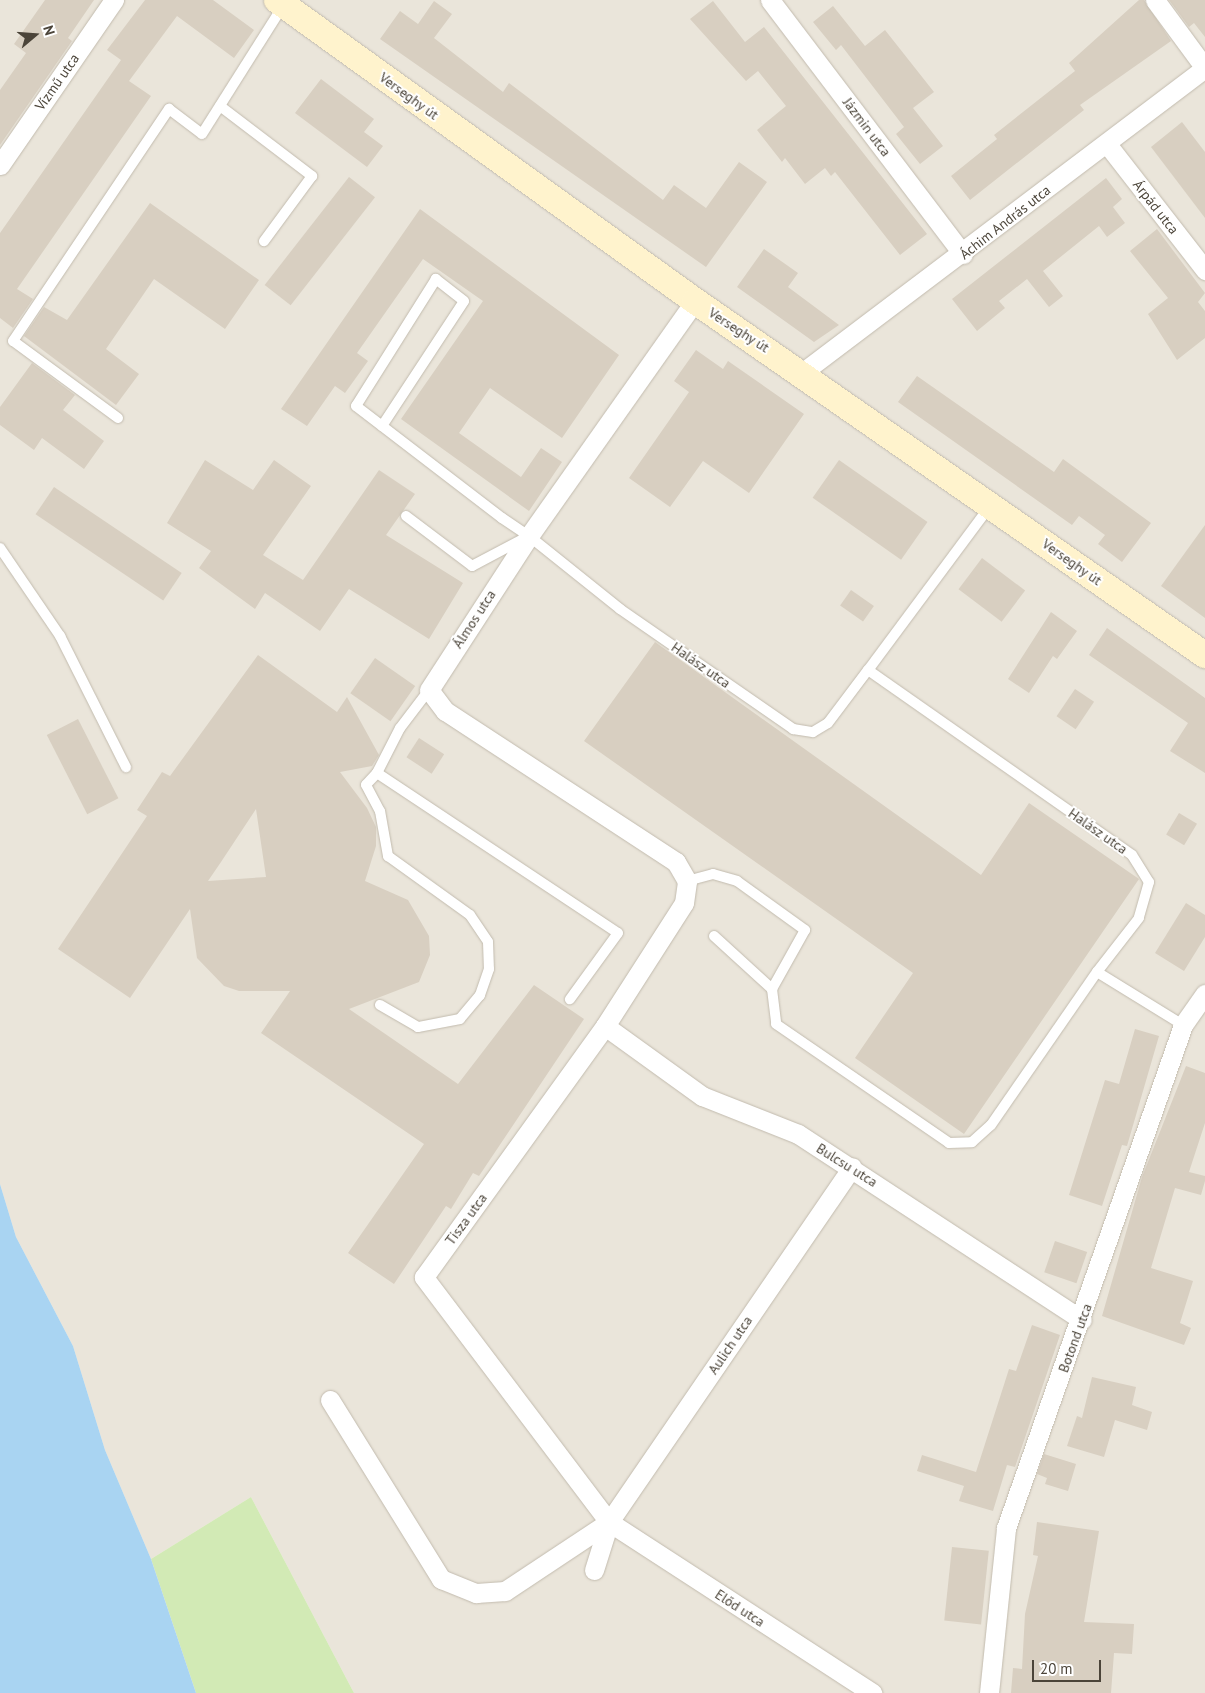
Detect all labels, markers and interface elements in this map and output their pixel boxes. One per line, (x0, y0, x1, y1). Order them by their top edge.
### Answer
north arrow (10, 10, 60, 60)
text: N (39, 23, 59, 38)
street label: Vízmű utca (31, 50, 83, 114)
street label: Verseghy út (376, 69, 442, 123)
street label: Jázmin utca (839, 94, 895, 160)
street label: Árpád utca (1130, 177, 1182, 237)
street label: Áchim András utca (956, 181, 1054, 263)
street label: Verseghy út (705, 304, 773, 356)
street label: Verseghy út (1039, 535, 1105, 589)
street label: Álmos utca (449, 587, 499, 651)
street label: Halász utca (668, 638, 734, 692)
street label: Halász utca (1065, 804, 1131, 858)
street label: Bulcsu utca (813, 1140, 881, 1190)
street label: Tisza utca (442, 1190, 490, 1248)
street label: Botond utca (1055, 1301, 1095, 1375)
street label: Aulich utca (704, 1313, 756, 1377)
street label: Előd utca (712, 1586, 768, 1630)
scale bar (1035, 1650, 1104, 1682)
text: 20 m (1040, 1659, 1073, 1678)

